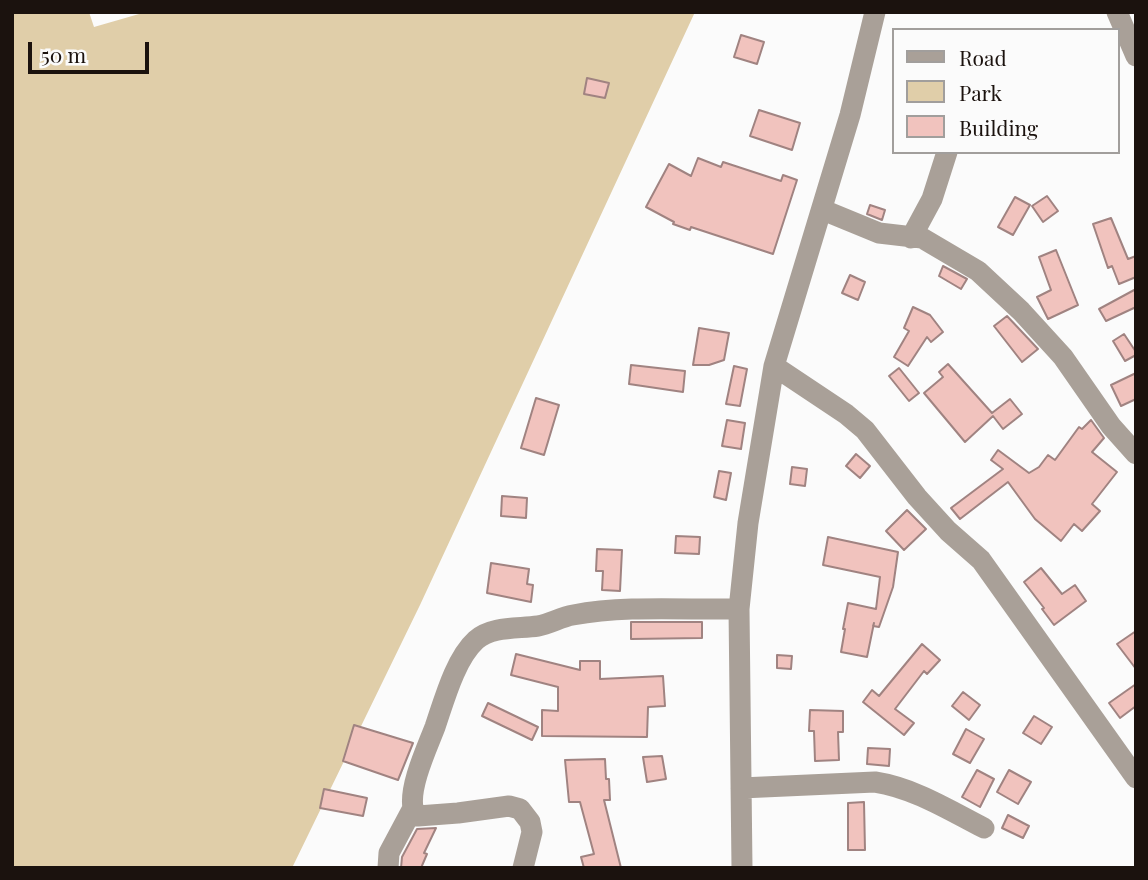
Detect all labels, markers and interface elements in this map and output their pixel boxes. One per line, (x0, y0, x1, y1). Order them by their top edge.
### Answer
scale bar (32, 28, 152, 72)
legend (892, 28, 1120, 154)
text: 50 m (41, 40, 86, 68)
text: Road (959, 43, 1007, 71)
text: Park (959, 78, 1002, 106)
text: Building (959, 113, 1038, 141)

